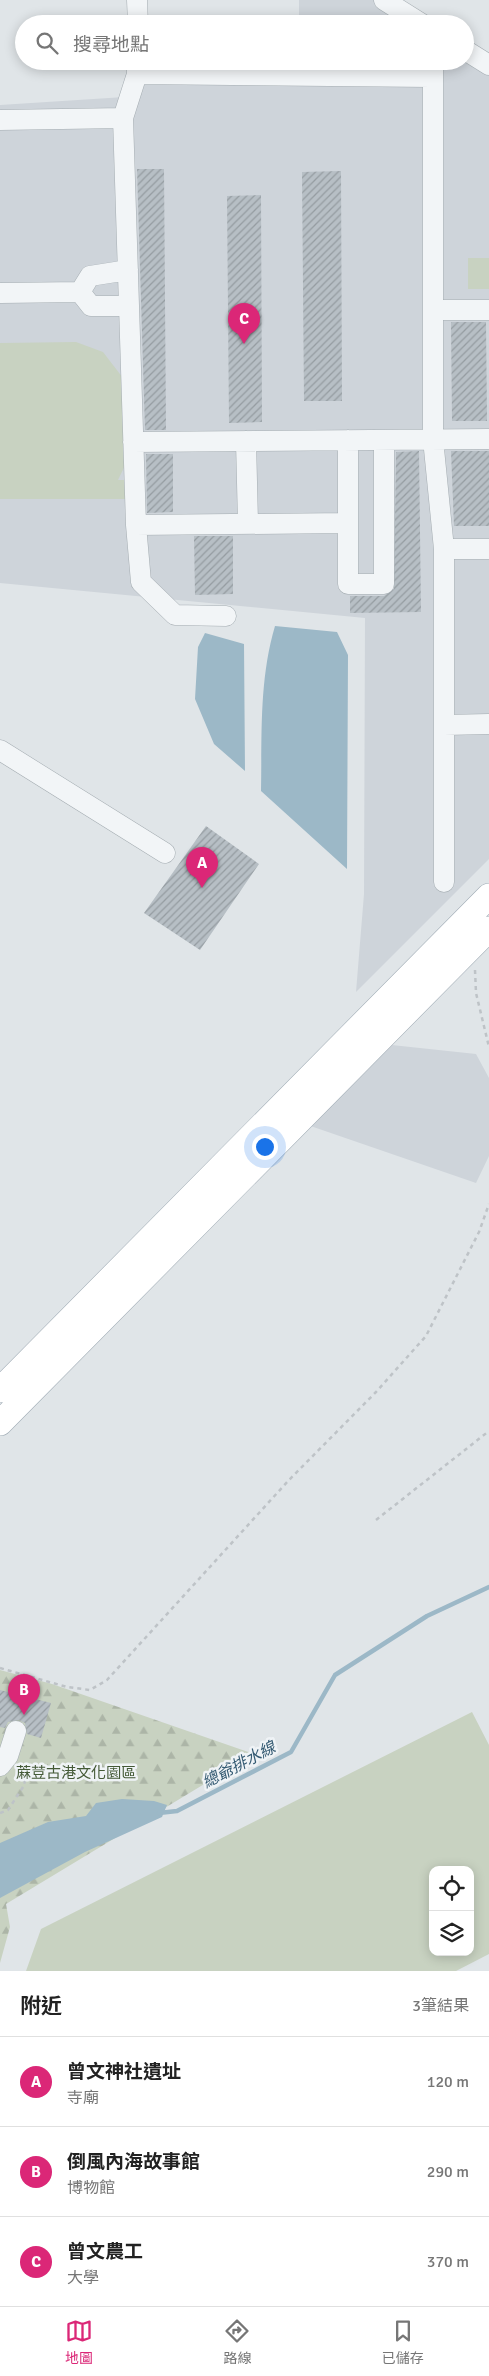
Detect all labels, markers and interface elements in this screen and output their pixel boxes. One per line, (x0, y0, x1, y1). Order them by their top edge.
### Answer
search box (15, 15, 474, 70)
icon: search (33, 29, 61, 57)
text: 搜尋地點 (73, 33, 149, 57)
pin: C (228, 303, 260, 344)
pin: A (186, 847, 218, 888)
your location (252, 1134, 278, 1160)
pin: B (8, 1674, 40, 1715)
water label: 總爺排水線 (199, 1736, 281, 1793)
park label: 蔴荳古港文化園區 (16, 1764, 136, 1782)
map controls (429, 1866, 474, 1956)
button: locate (429, 1866, 474, 1911)
button: layers (429, 1911, 474, 1956)
text: 附近 (20, 1993, 62, 2019)
text: 3筆結果 (412, 1996, 469, 2016)
text: 曾文神社遺址 (67, 2060, 181, 2084)
text: A (31, 2072, 41, 2092)
text: 120 m (427, 2072, 469, 2092)
text: 寺廟 (67, 2088, 99, 2108)
text: 倒風內海故事館 (67, 2150, 200, 2174)
text: B (31, 2162, 41, 2182)
text: 290 m (427, 2162, 469, 2182)
text: 博物館 (67, 2178, 115, 2198)
text: 曾文農工 (67, 2240, 143, 2264)
text: C (31, 2252, 41, 2272)
text: 370 m (427, 2252, 469, 2272)
text: 大學 (67, 2268, 99, 2288)
tab: 地圖 (65, 2317, 93, 2367)
tab: 路線 (223, 2317, 251, 2367)
tab: 已儲存 (382, 2317, 424, 2367)

